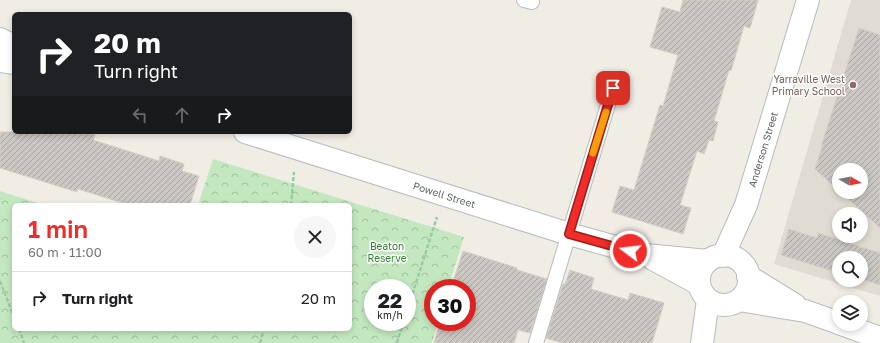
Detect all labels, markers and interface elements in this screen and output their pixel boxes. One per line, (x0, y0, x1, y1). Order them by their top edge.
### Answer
text: 20 m (94, 26, 161, 59)
icon: right (28, 28, 80, 80)
text: Turn right (94, 60, 178, 82)
pin (596, 71, 630, 105)
place label: Yarraville West Primary School (772, 73, 845, 97)
icon: arrive (602, 77, 624, 99)
marker: Yarraville West Primary School (848, 80, 858, 90)
icon: left (129, 104, 151, 126)
icon: ahead (171, 104, 193, 126)
icon: right (213, 104, 235, 126)
street label: Anderson Street (746, 110, 780, 189)
north arrow (832, 163, 868, 199)
map controls (832, 163, 868, 331)
street label: Powell Street (412, 179, 477, 210)
button: sound (832, 207, 868, 243)
text: 1 min (28, 214, 88, 243)
button: close (294, 216, 336, 258)
position arrow (609, 230, 651, 272)
park label: Beaton Reserve (368, 240, 407, 264)
text: 60 m · 11:00 (28, 244, 102, 260)
button: search (832, 251, 868, 287)
speed limit sign: 30 (424, 279, 476, 331)
icon: right (28, 287, 50, 309)
text: 22 (378, 288, 402, 312)
text: Turn right (62, 289, 133, 307)
text: 20 m (301, 289, 336, 307)
button: layers (832, 295, 868, 331)
text: km/h (377, 309, 403, 321)

